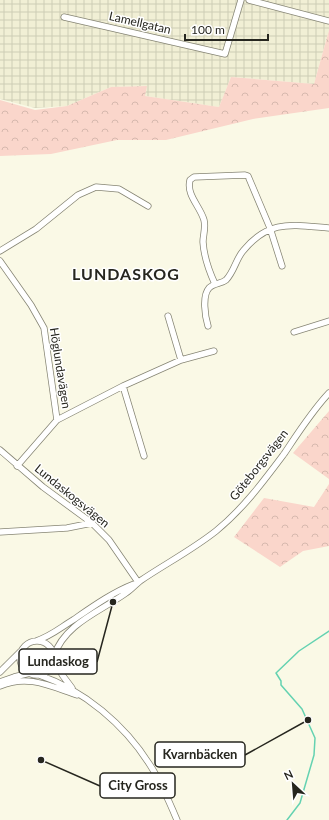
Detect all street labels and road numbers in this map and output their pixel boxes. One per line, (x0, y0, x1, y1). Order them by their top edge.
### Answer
street label: Lamellgatan (108, 8, 173, 37)
street label: Höglundavägen (47, 326, 74, 410)
street label: Göteborgsvägen (226, 426, 291, 503)
street label: Lundaskogsvägen (32, 461, 113, 530)

